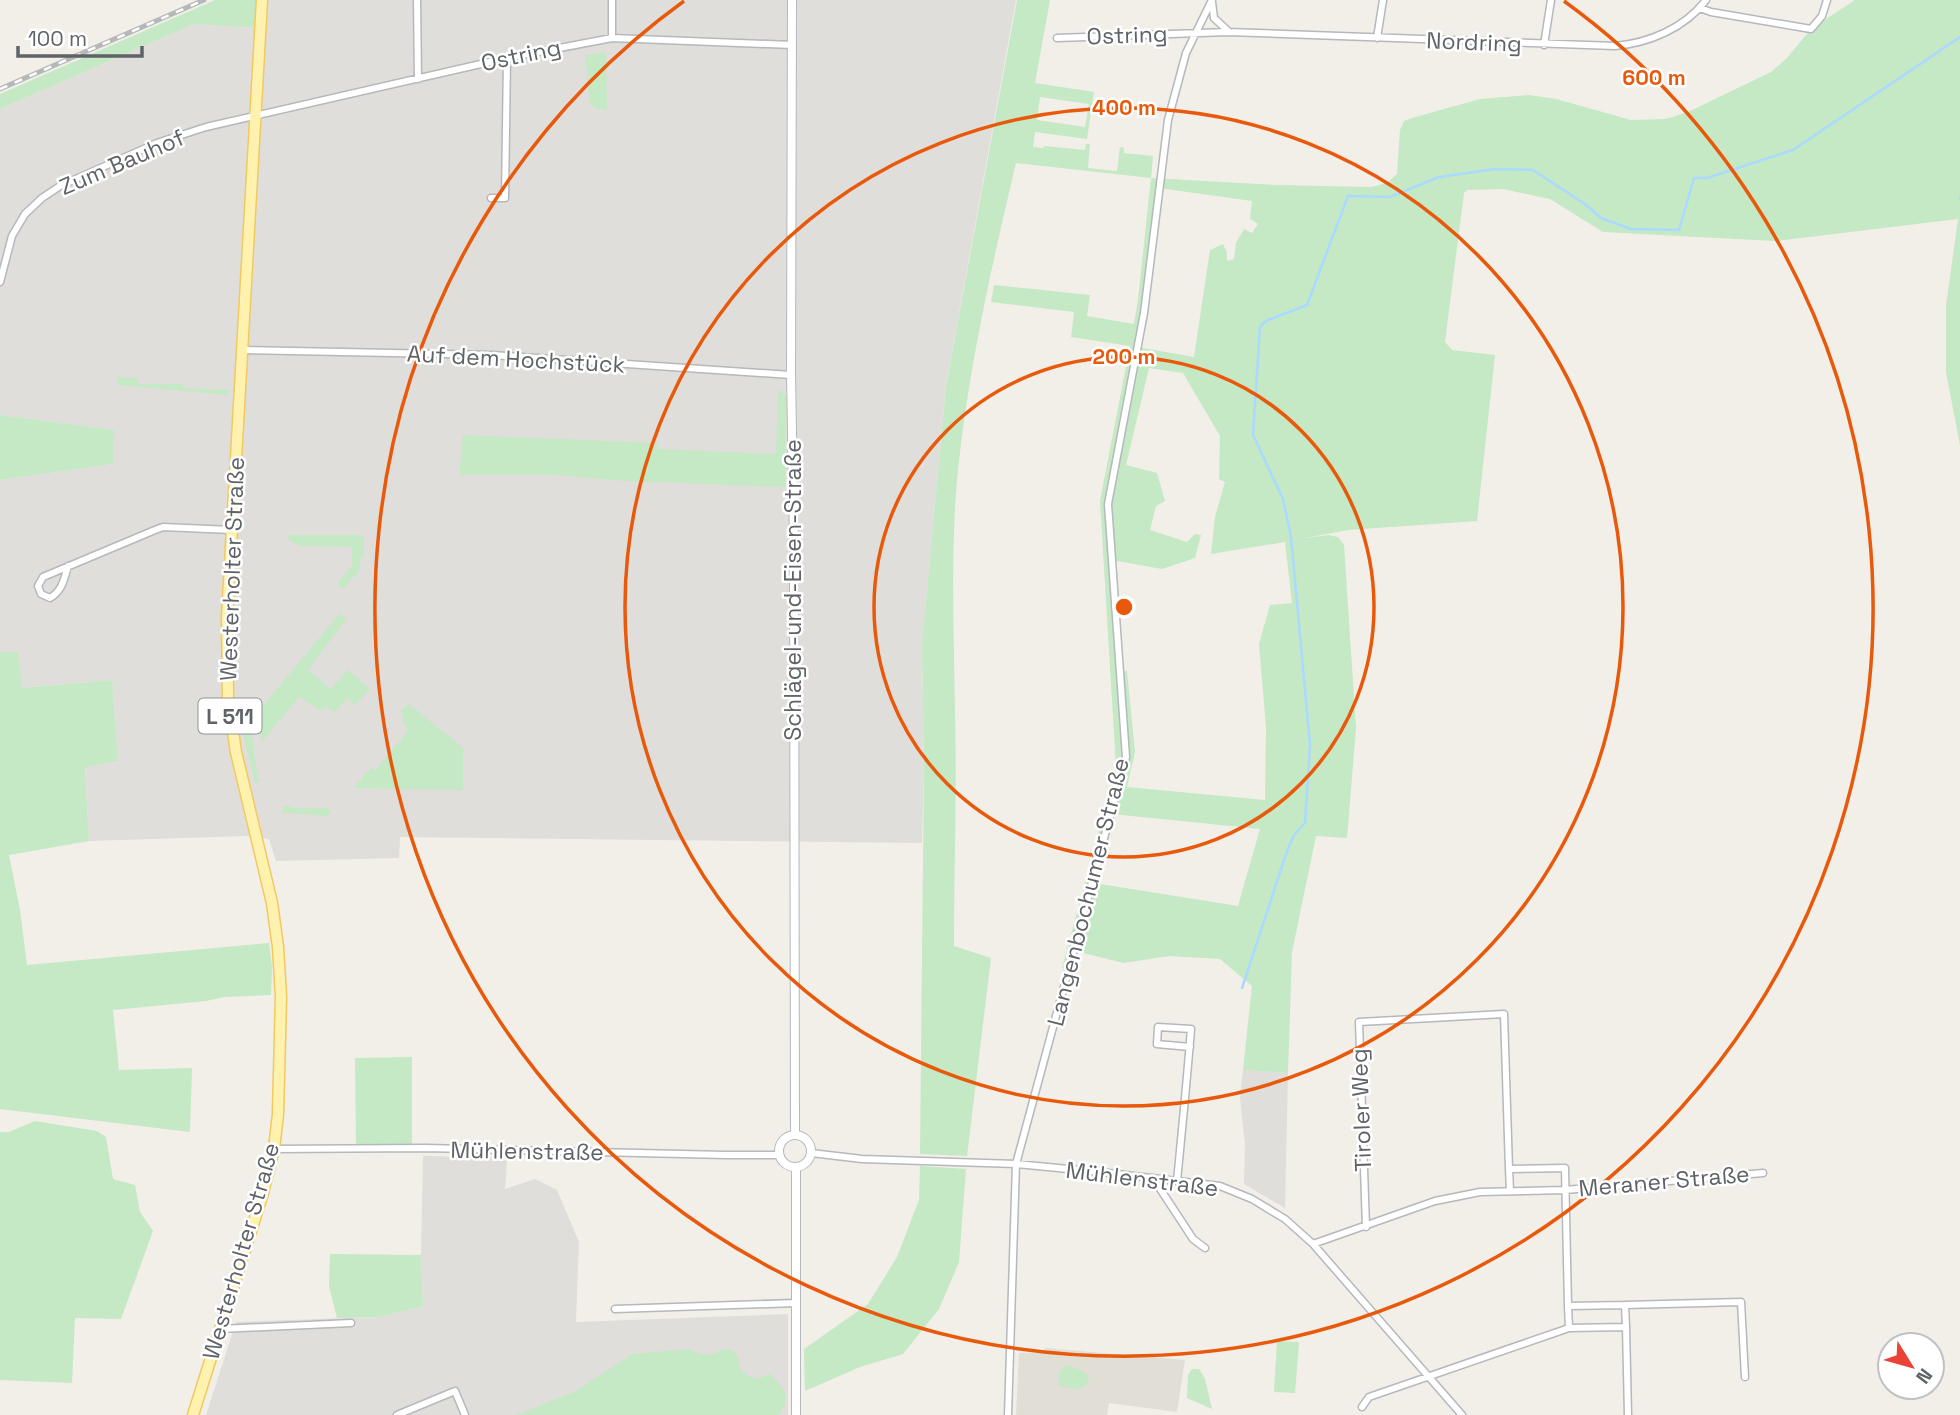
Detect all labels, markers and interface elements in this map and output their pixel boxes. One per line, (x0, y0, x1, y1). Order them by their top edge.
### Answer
scale bar (18, 14, 142, 58)
street label: Ostring (1086, 19, 1168, 51)
text: 100 m (28, 25, 87, 52)
street label: Nordring (1426, 25, 1522, 59)
street label: Ostring (478, 32, 564, 78)
text: 600 m (1622, 64, 1686, 91)
text: 400 m (1092, 94, 1156, 121)
street label: Zum Bauhof (55, 122, 189, 202)
street label: Auf dem Hochstück (406, 338, 626, 380)
text: 200 m (1093, 343, 1155, 370)
street label: Schlägel-und-Eisen-Straße (778, 439, 808, 741)
street label: Westerholter Straße (213, 456, 251, 682)
centre of rings (1112, 595, 1136, 619)
road number: L 511 (198, 698, 262, 734)
street label: Langenbochumer Straße (1040, 755, 1136, 1029)
street label: Tiroler Weg (1344, 1048, 1378, 1172)
street label: Mühlenstraße (450, 1135, 604, 1167)
street label: Westerholter Straße (196, 1139, 286, 1363)
street label: Mühlenstraße (1064, 1155, 1220, 1203)
street label: Meraner Straße (1577, 1159, 1751, 1203)
north arrow (1876, 1331, 1946, 1401)
text: N (1910, 1363, 1938, 1389)

